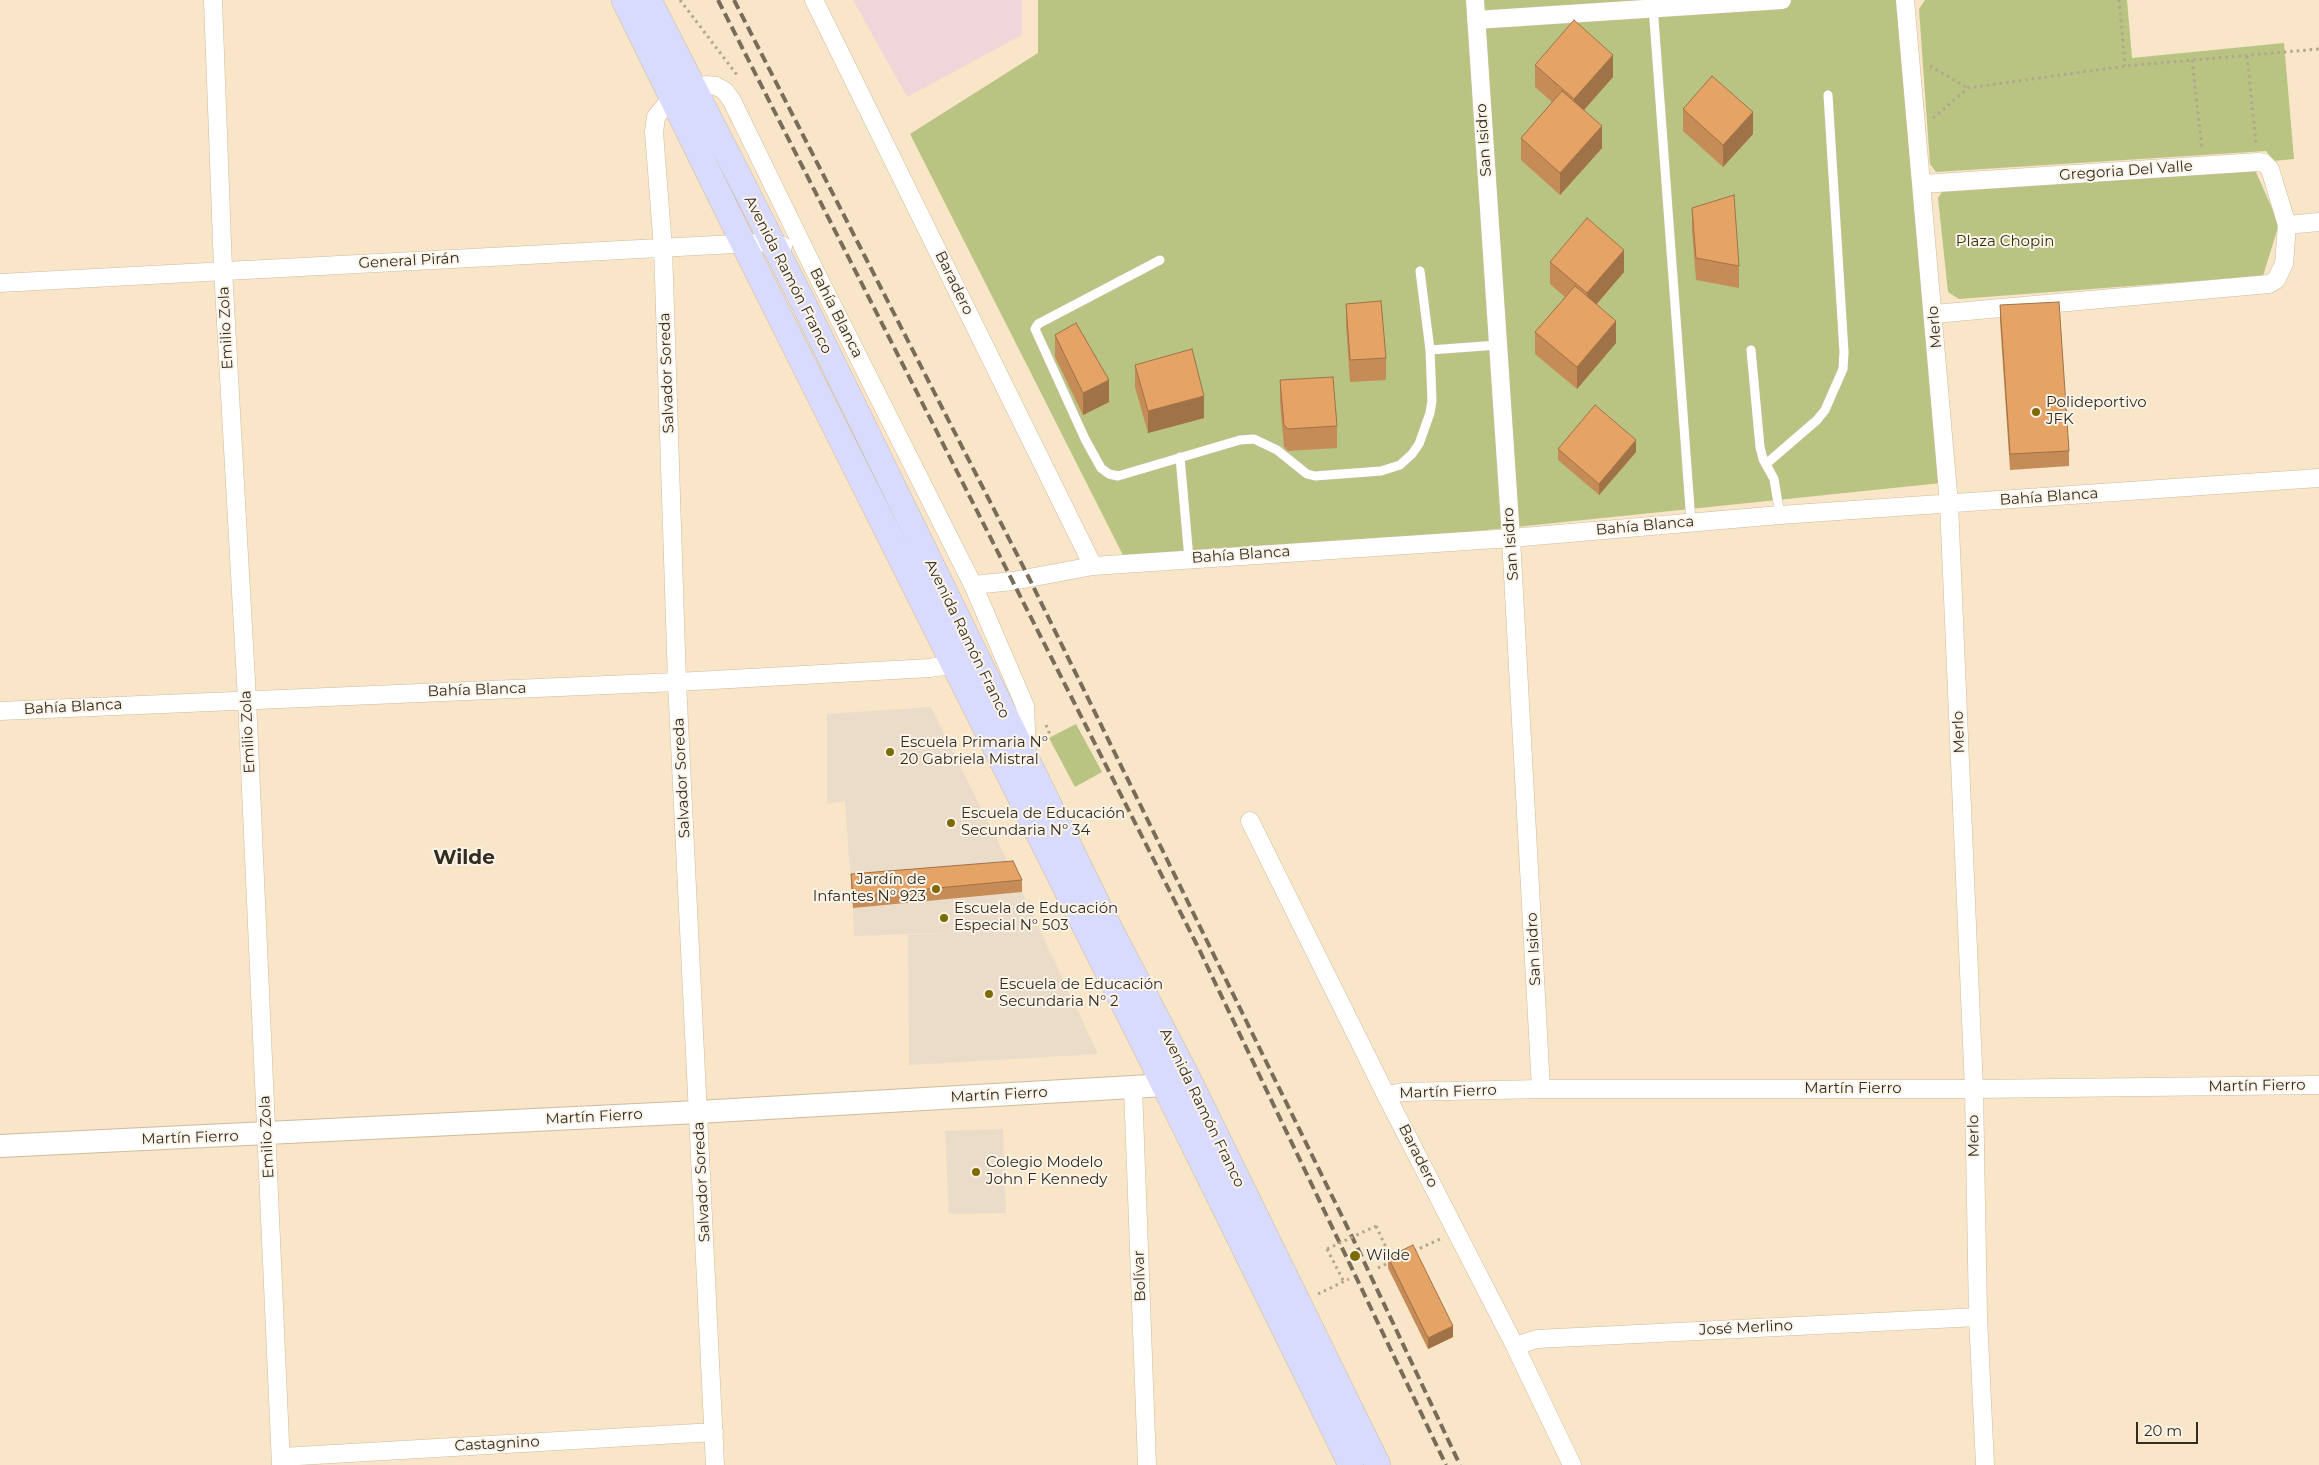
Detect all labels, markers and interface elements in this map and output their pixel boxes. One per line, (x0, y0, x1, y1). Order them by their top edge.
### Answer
street label: San Isidro (1472, 103, 1496, 177)
street label: Gregoria Del Valle (2059, 157, 2193, 185)
street label: Avenida Ramón Franco (740, 193, 836, 357)
park label: Plaza Chopin (1956, 233, 2054, 251)
street label: Baradero (931, 248, 977, 318)
street label: General Pirán (358, 249, 460, 273)
street label: Bahía Blanca (806, 265, 866, 361)
street label: Emilio Zola (215, 286, 237, 370)
street label: Merlo (1924, 305, 1946, 349)
street label: Salvador Soreda (656, 312, 678, 434)
place label: Polideportivo JFK (2046, 394, 2147, 429)
marker: Polideportivo JFK (2030, 406, 2042, 418)
street label: Bahía Blanca (1999, 485, 2099, 509)
street label: San Isidro (1499, 507, 1523, 581)
street label: Bahía Blanca (1595, 513, 1695, 539)
street label: Bahía Blanca (1191, 543, 1291, 567)
street label: Avenida Ramón Franco (921, 556, 1013, 722)
street label: Bahía Blanca (427, 679, 527, 701)
street label: Emilio Zola (237, 690, 259, 774)
street label: Bahía Blanca (23, 695, 123, 719)
street label: Merlo (1949, 710, 1969, 754)
street label: Salvador Soreda (670, 717, 694, 839)
place label: Escuela Primaria N° 20 Gabriela Mistral (900, 734, 1048, 769)
marker: Escuela Primaria N° 20 Gabriela Mistral (884, 746, 896, 758)
place label: Escuela de Educación Secundaria N° 34 (961, 805, 1125, 840)
marker: Escuela de Educación Secundaria N° 34 (945, 817, 957, 829)
district label: Wilde (433, 846, 495, 870)
place label: Jardín de Infantes N° 923 (813, 871, 926, 906)
marker: Jardín de Infantes N° 923 (930, 883, 942, 895)
place label: Escuela de Educación Especial N° 503 (954, 900, 1118, 935)
marker: Escuela de Educación Especial N° 503 (938, 912, 950, 924)
street label: San Isidro (1523, 912, 1545, 986)
place label: Escuela de Educación Secundaria N° 2 (999, 976, 1163, 1011)
marker: Escuela de Educación Secundaria N° 2 (983, 988, 995, 1000)
street label: Avenida Ramón Franco (1156, 1025, 1248, 1191)
street label: Martín Fierro (2208, 1076, 2306, 1096)
street label: Martín Fierro (1804, 1080, 1902, 1098)
street label: Martín Fierro (1399, 1081, 1497, 1103)
street label: Martín Fierro (950, 1083, 1048, 1107)
street label: Emilio Zola (256, 1095, 278, 1179)
street label: Martín Fierro (545, 1105, 643, 1129)
street label: Merlo (1965, 1114, 1983, 1158)
street label: Salvador Soreda (690, 1121, 714, 1243)
street label: Baradero (1394, 1121, 1442, 1191)
street label: Martín Fierro (141, 1127, 239, 1149)
place label: Colegio Modelo John F Kennedy (986, 1154, 1107, 1189)
marker: Colegio Modelo John F Kennedy (970, 1166, 982, 1178)
place label: Wilde (1366, 1247, 1410, 1265)
marker: Wilde (1348, 1249, 1362, 1263)
street label: Bolívar (1130, 1250, 1150, 1302)
street label: José Merlino (1699, 1317, 1793, 1339)
scale bar (2139, 1412, 2202, 1444)
text: 20 m (2144, 1421, 2182, 1440)
street label: Castagnino (454, 1433, 540, 1455)

